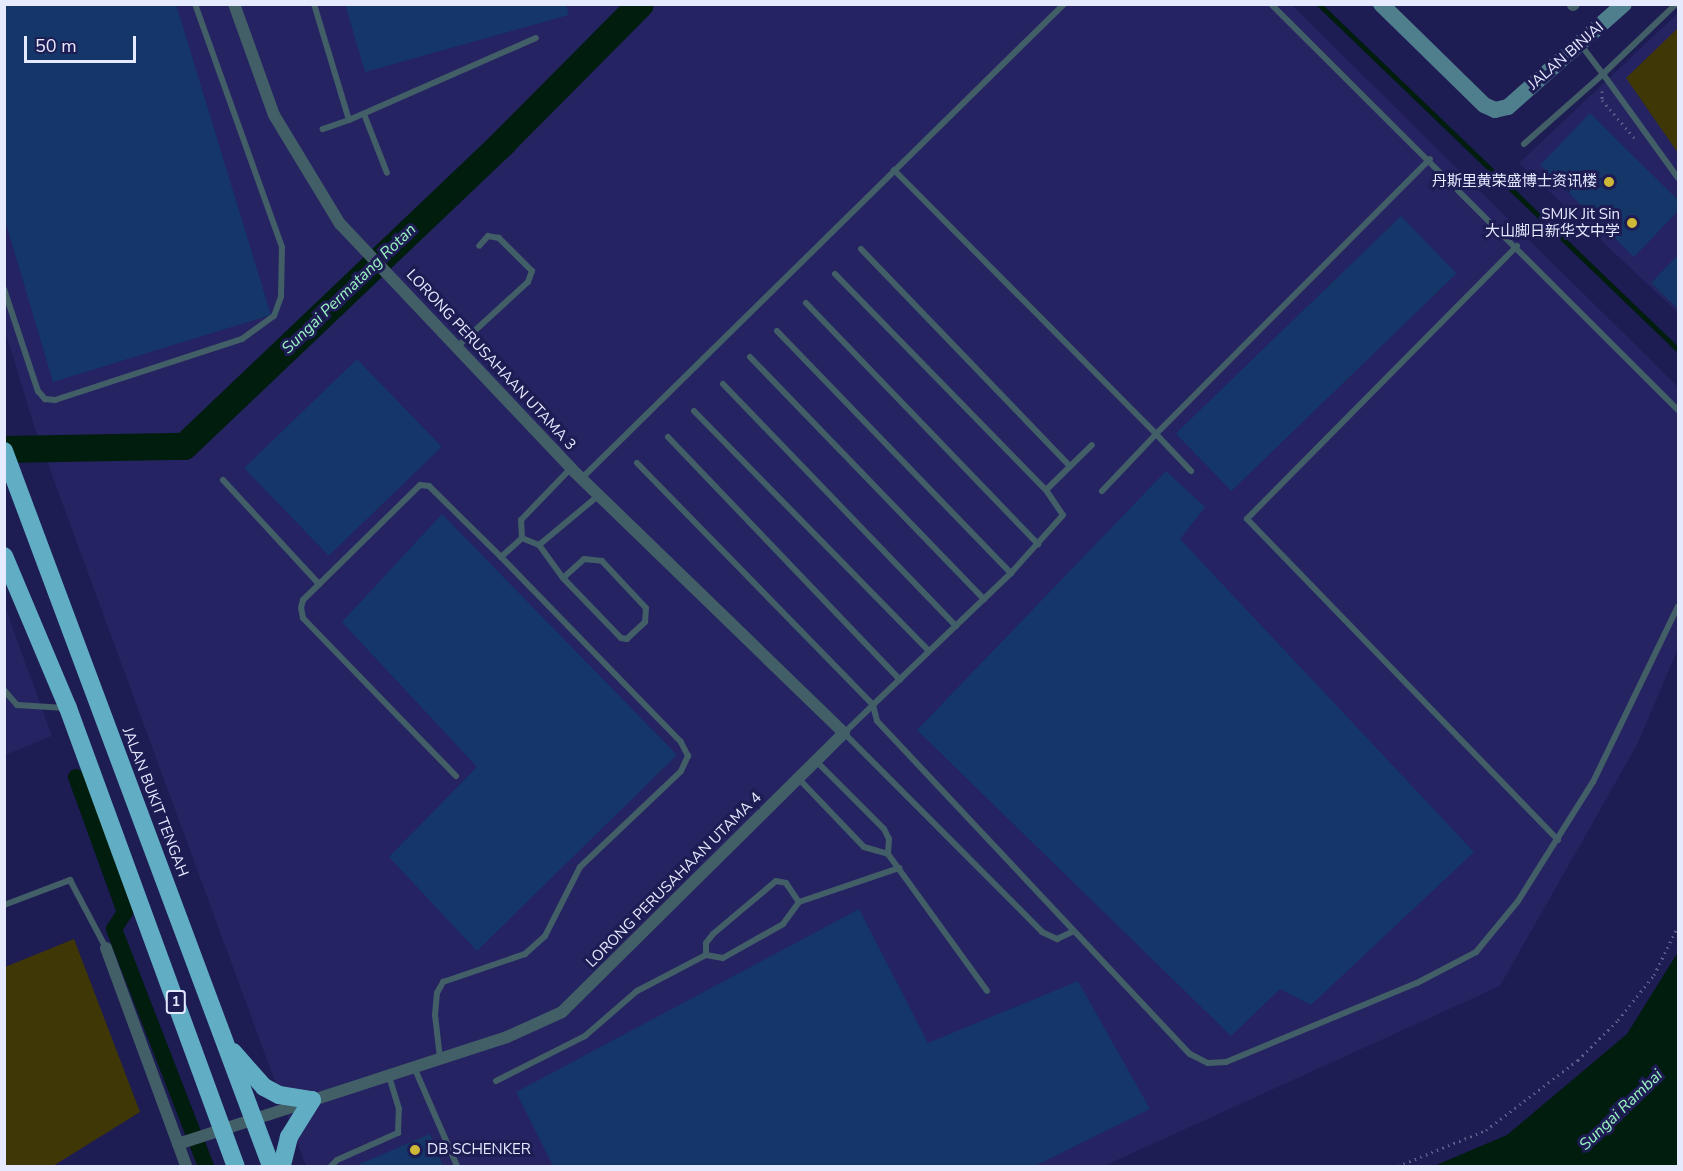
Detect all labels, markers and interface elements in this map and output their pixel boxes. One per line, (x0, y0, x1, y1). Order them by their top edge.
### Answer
street label: JALAN BINJAI (1525, 18, 1607, 94)
scale bar (27, 24, 140, 62)
text: 50 m (35, 34, 77, 58)
place label: 丹斯里黄荣盛博士资讯楼 (1432, 173, 1597, 191)
marker: 丹斯里黄荣盛博士资讯楼 (1602, 175, 1616, 189)
place label: SMJK Jit Sin 大山脚日新华文中学 (1485, 205, 1620, 240)
marker: SMJK Jit Sin 大山脚日新华文中学 (1625, 216, 1639, 230)
water label: Sungai Permatang Rotan (278, 220, 420, 358)
street label: LORONG PERUSAHAAN UTAMA 3 (402, 266, 580, 454)
street label: JALAN BUKIT TENGAH (118, 725, 192, 879)
street label: LORONG PERUSAHAAN UTAMA 4 (583, 789, 765, 971)
road number: 1 (166, 991, 186, 1013)
water label: Sungai Rambai (1576, 1066, 1666, 1154)
place label: DB SCHENKER (427, 1141, 531, 1159)
marker: DB SCHENKER (408, 1143, 422, 1157)

